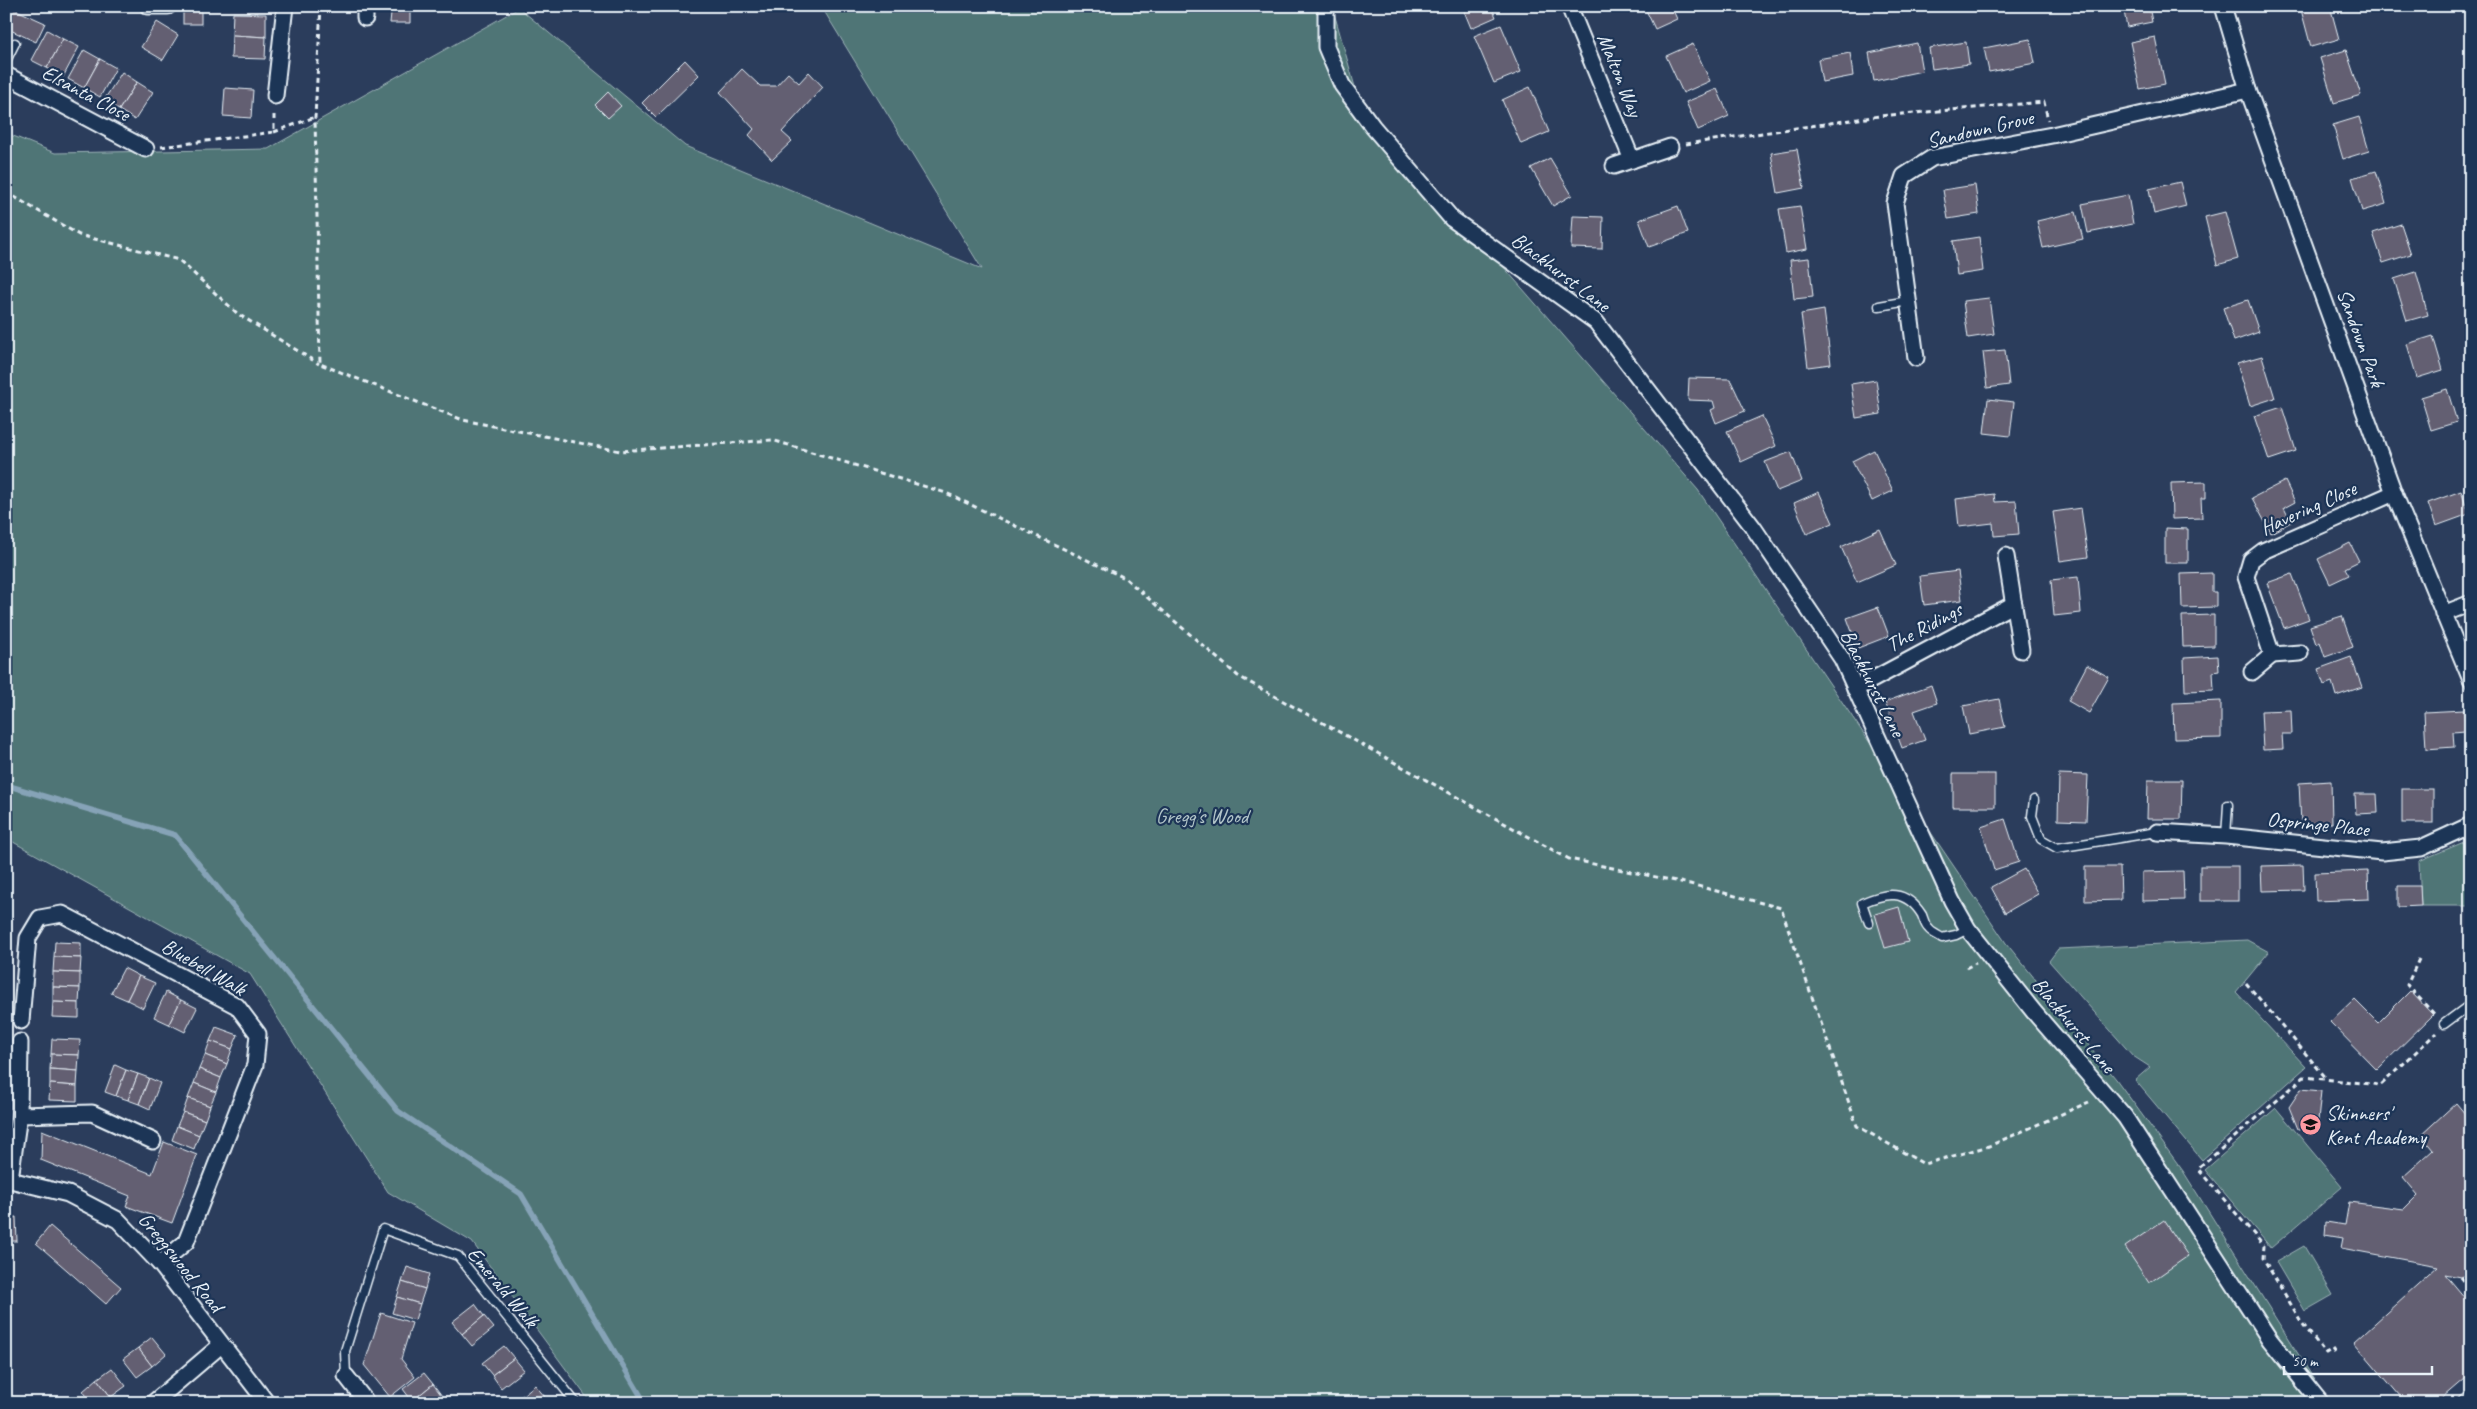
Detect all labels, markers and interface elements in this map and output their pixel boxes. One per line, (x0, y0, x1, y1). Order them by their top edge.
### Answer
street label: Malton Way (1592, 30, 1649, 122)
street label: Elsanta Close (38, 59, 136, 128)
street label: Sandown Grove (1924, 104, 2038, 154)
street label: Blackhurst Lane (1506, 226, 1617, 319)
street label: Sandown Park (2331, 285, 2391, 392)
street label: Havering Close (2256, 475, 2361, 541)
street label: The Ridings (1882, 595, 1968, 658)
street label: Blackhurst Lane (1835, 625, 1912, 743)
park label: Gregg's Wood (1156, 803, 1252, 829)
street label: Ospringe Place (2266, 806, 2372, 842)
street label: Bluebell Walk (157, 933, 252, 1002)
street label: Blackhurst Lane (2026, 972, 2123, 1080)
place label: Skinners' Kent Academy (2326, 1100, 2428, 1150)
school or university icon: Skinners' Kent Academy (2298, 1113, 2322, 1137)
street label: Greggswood Road (133, 1207, 231, 1320)
street label: Emerald Walk (462, 1241, 545, 1334)
scale bar (2284, 1344, 2432, 1376)
text: 50 m (2292, 1352, 2319, 1371)

